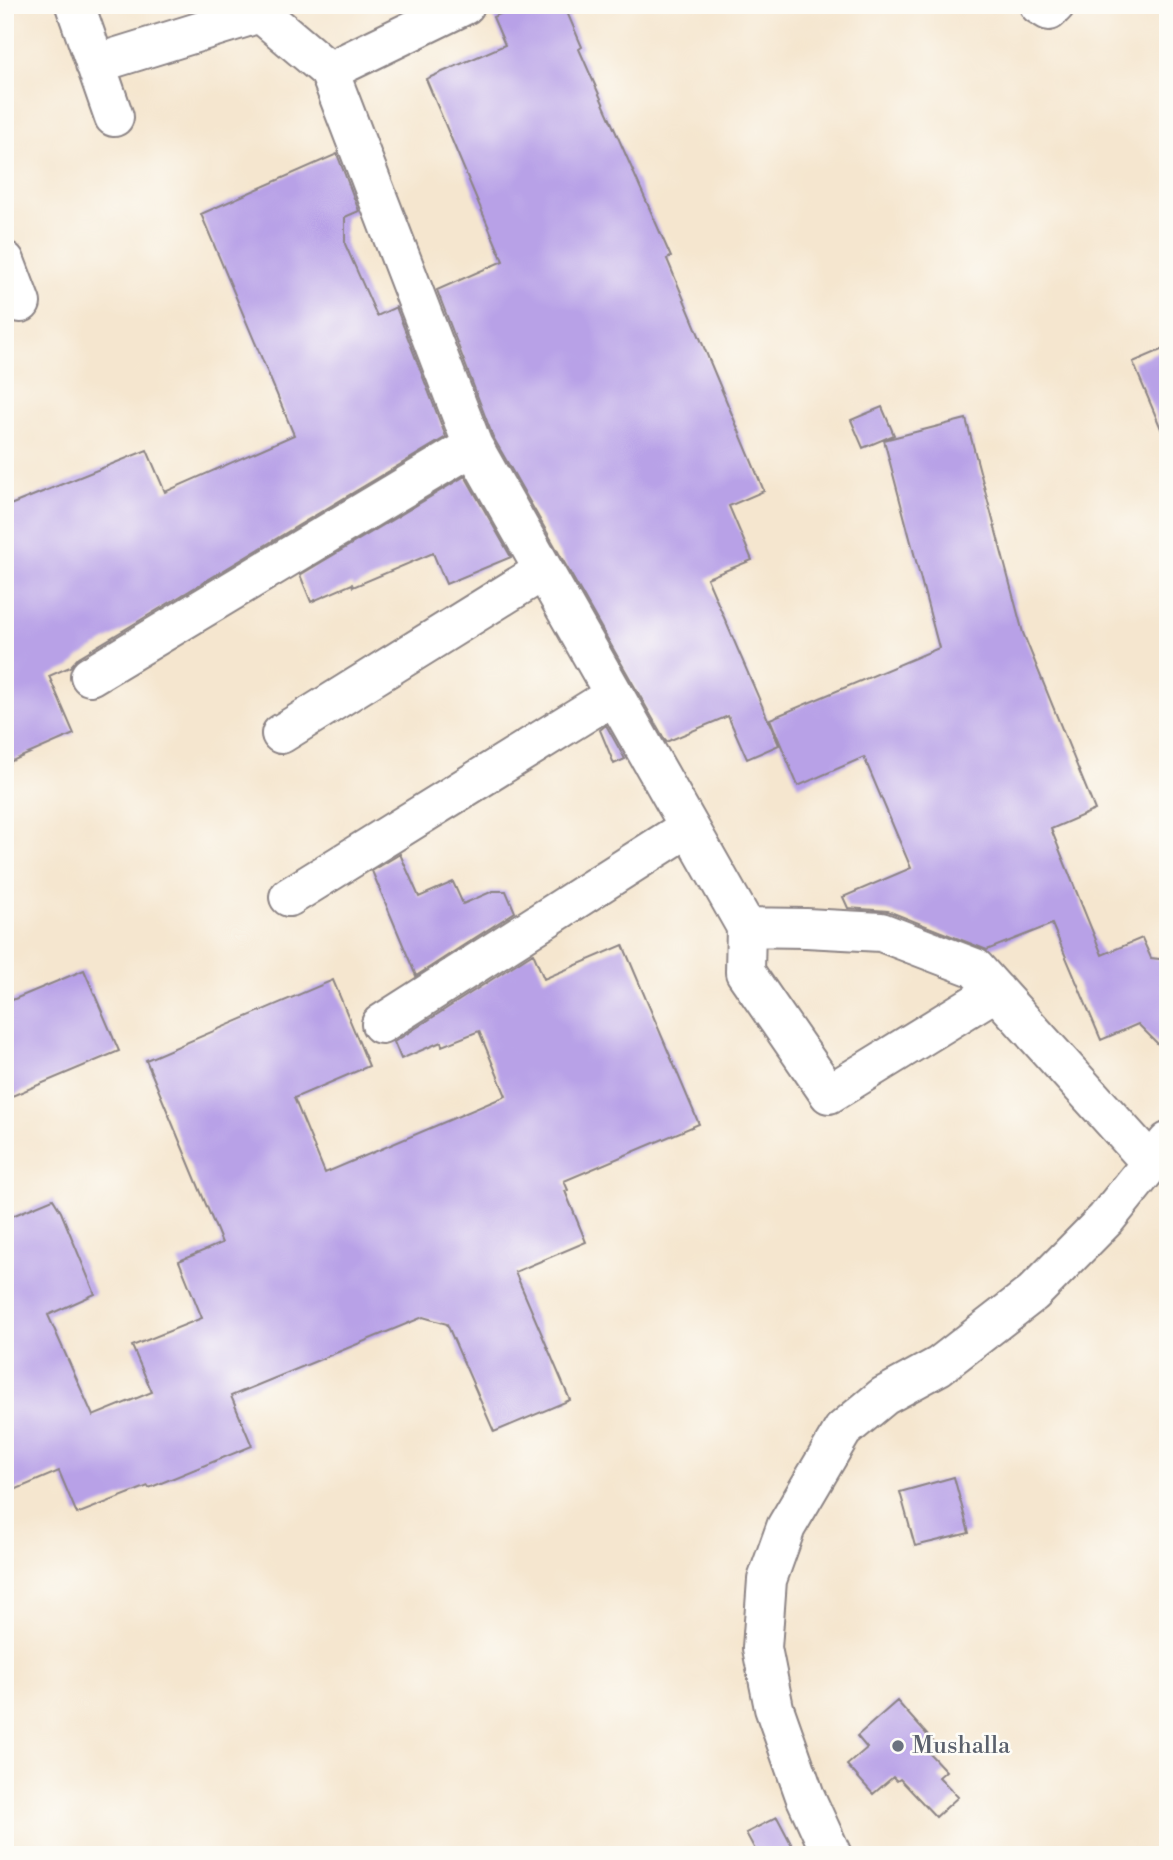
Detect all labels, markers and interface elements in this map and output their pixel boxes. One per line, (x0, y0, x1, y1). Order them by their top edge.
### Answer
place label: Mushalla (912, 1731, 1011, 1761)
marker: Mushalla (890, 1738, 906, 1754)

